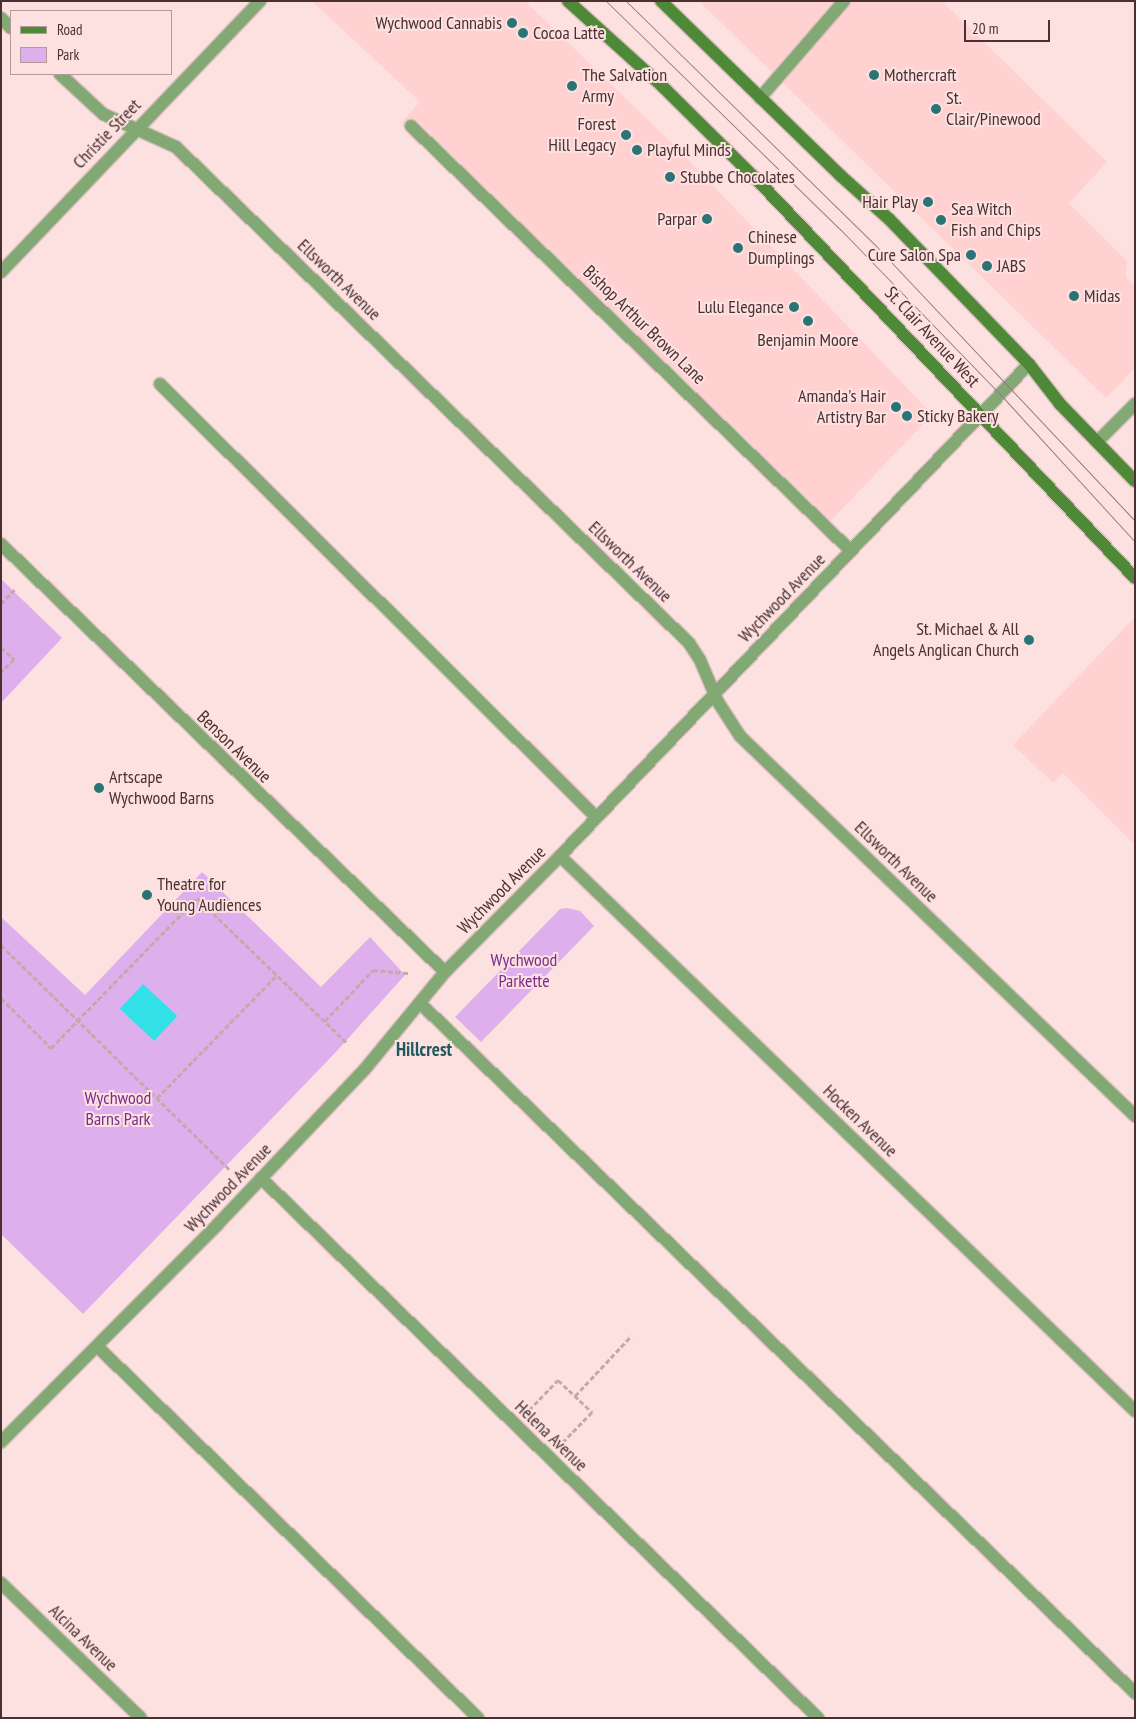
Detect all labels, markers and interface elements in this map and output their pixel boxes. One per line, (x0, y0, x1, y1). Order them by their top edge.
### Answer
legend (10, 10, 172, 75)
scale bar (966, 10, 1052, 42)
place label: Wychwood Cannabis (375, 12, 502, 34)
marker: Wychwood Cannabis (506, 17, 518, 29)
text: 20 m (972, 19, 998, 38)
text: Road (57, 20, 83, 39)
place label: Cocoa Latte (533, 22, 605, 44)
marker: Cocoa Latte (517, 27, 529, 39)
text: Park (57, 45, 79, 64)
place label: Mothercraft (884, 64, 956, 86)
place label: The Salvation Army (582, 65, 667, 108)
marker: Mothercraft (868, 69, 880, 81)
marker: The Salvation Army (566, 80, 578, 92)
place label: St. Clair/Pinewood (946, 88, 1041, 130)
street label: Christie Street (69, 95, 145, 173)
marker: St. Clair/Pinewood (930, 103, 942, 115)
place label: Forest Hill Legacy (548, 114, 616, 156)
marker: Forest Hill Legacy (620, 129, 632, 141)
place label: Playful Minds (647, 139, 731, 161)
marker: Playful Minds (631, 144, 643, 156)
place label: Stubbe Chocolates (680, 166, 795, 188)
marker: Stubbe Chocolates (664, 171, 676, 183)
place label: Hair Play (862, 191, 918, 213)
marker: Hair Play (922, 196, 934, 208)
place label: Sea Witch Fish and Chips (951, 199, 1041, 242)
place label: Parpar (657, 208, 697, 230)
marker: Parpar (701, 213, 713, 225)
marker: Sea Witch Fish and Chips (935, 214, 947, 226)
place label: Chinese Dumplings (748, 227, 815, 270)
street label: Ellsworth Avenue (293, 235, 385, 325)
marker: Chinese Dumplings (732, 242, 744, 254)
place label: Cure Salon Spa (868, 244, 961, 266)
marker: Cure Salon Spa (965, 249, 977, 261)
place label: JABS (997, 255, 1026, 277)
marker: JABS (981, 260, 993, 272)
street label: Bishop Arthur Brown Lane (578, 261, 710, 389)
street label: St. Clair Avenue West (879, 282, 985, 392)
place label: Midas (1084, 285, 1120, 307)
marker: Midas (1068, 290, 1080, 302)
place label: Lulu Elegance (698, 296, 784, 318)
marker: Lulu Elegance (788, 301, 800, 313)
marker: Benjamin Moore (802, 315, 814, 327)
place label: Benjamin Moore (757, 329, 859, 351)
place label: Amanda's Hair Artistry Bar (798, 386, 886, 428)
marker: Amanda's Hair Artistry Bar (890, 401, 902, 413)
place label: Sticky Bakery (917, 405, 999, 427)
marker: Sticky Bakery (901, 410, 913, 422)
street label: Ellsworth Avenue (584, 517, 676, 607)
street label: Wychwood Avenue (734, 549, 830, 647)
place label: St. Michael & All Angels Anglican Church (872, 619, 1019, 662)
marker: St. Michael & All Angels Anglican Church (1023, 634, 1035, 646)
street label: Benson Avenue (192, 706, 276, 788)
place label: Artscape Wychwood Barns (109, 767, 214, 810)
marker: Artscape Wychwood Barns (93, 782, 105, 794)
street label: Ellsworth Avenue (850, 817, 942, 907)
street label: Wychwood Avenue (453, 841, 551, 939)
place label: Theatre for Young Audiences (157, 874, 262, 916)
marker: Theatre for Young Audiences (141, 889, 153, 901)
park label: Wychwood Parkette (491, 950, 557, 992)
district label: Hillcrest (396, 1039, 452, 1061)
street label: Hocken Avenue (818, 1080, 902, 1162)
park label: Wychwood Barns Park (85, 1088, 151, 1130)
street label: Wychwood Avenue (180, 1139, 276, 1237)
street label: Helena Avenue (510, 1396, 592, 1476)
street label: Alcina Avenue (44, 1600, 122, 1676)

